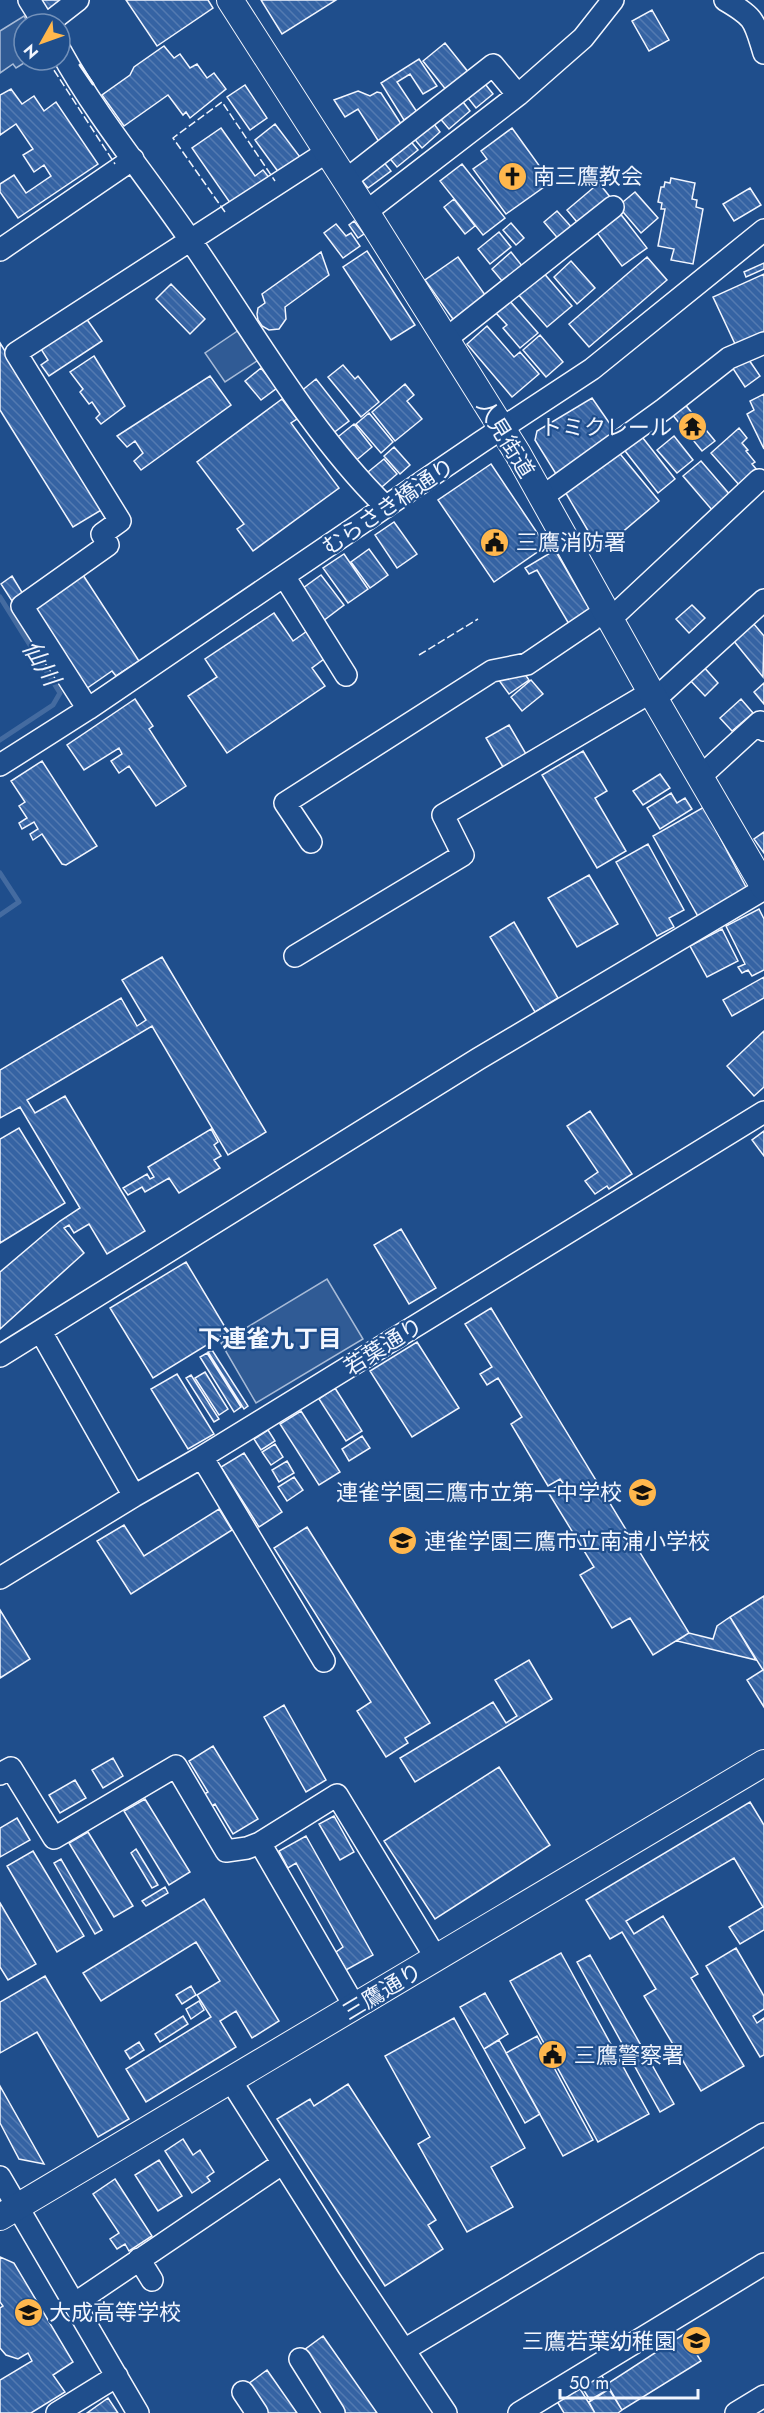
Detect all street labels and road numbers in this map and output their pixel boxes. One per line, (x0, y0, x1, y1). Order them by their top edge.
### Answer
street label: 人見街道 (469, 392, 543, 484)
street label: むらさき橋通り (315, 450, 461, 562)
street label: 若葉通り (337, 1309, 429, 1383)
street label: 三鷹通り (336, 1955, 428, 2027)

